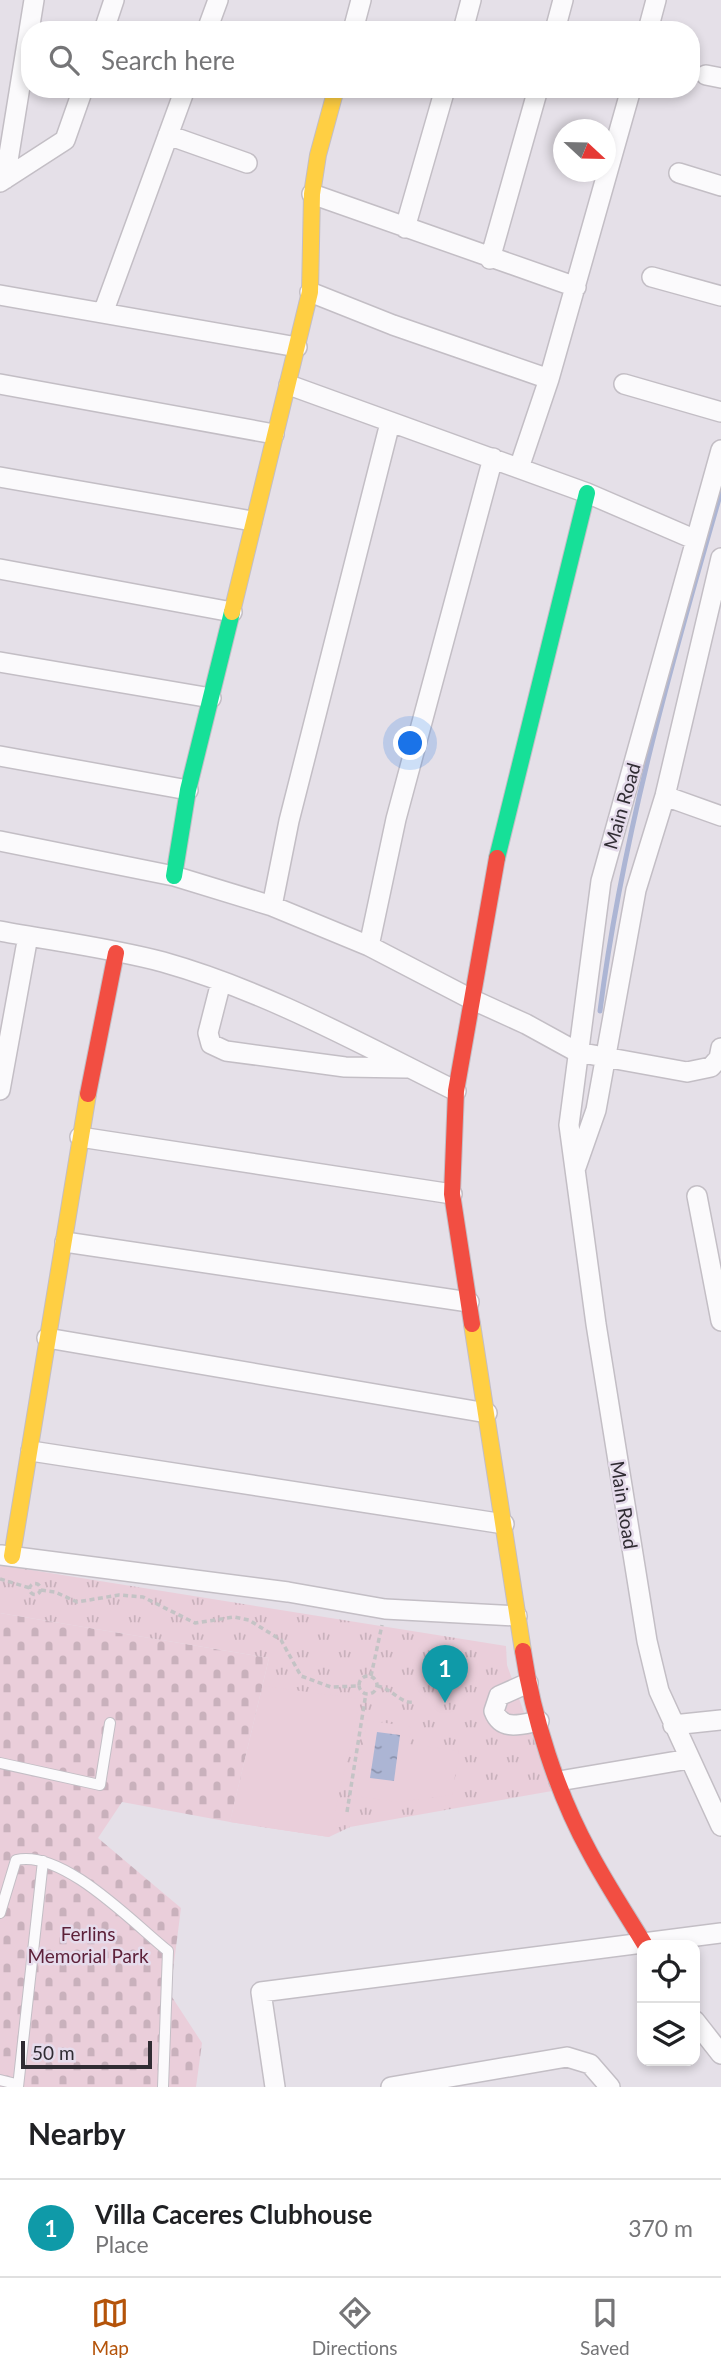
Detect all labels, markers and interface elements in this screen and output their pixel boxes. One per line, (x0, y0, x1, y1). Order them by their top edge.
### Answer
search box (21, 21, 700, 98)
icon: search (45, 41, 83, 79)
text: Search here (101, 44, 235, 76)
north arrow (553, 119, 616, 182)
your location (393, 726, 427, 760)
street label: Main Road (598, 760, 645, 852)
street label: Main Road (606, 1459, 643, 1551)
pin: 1 (422, 1645, 468, 1703)
park label: Ferlins Memorial Park (27, 1922, 149, 1967)
map controls (637, 1940, 700, 2066)
button: locate (637, 1940, 700, 2003)
button: layers (637, 2003, 700, 2066)
scale bar (21, 2038, 152, 2070)
text: 50 m (32, 2041, 75, 2064)
text: Nearby (28, 2115, 126, 2151)
text: Villa Caceres Clubhouse (95, 2198, 372, 2230)
text: 1 (44, 2214, 58, 2242)
text: 370 m (628, 2214, 693, 2242)
text: Place (95, 2230, 149, 2258)
tab: Map (91, 2294, 129, 2359)
tab: Directions (312, 2294, 398, 2359)
tab: Saved (580, 2294, 630, 2359)

